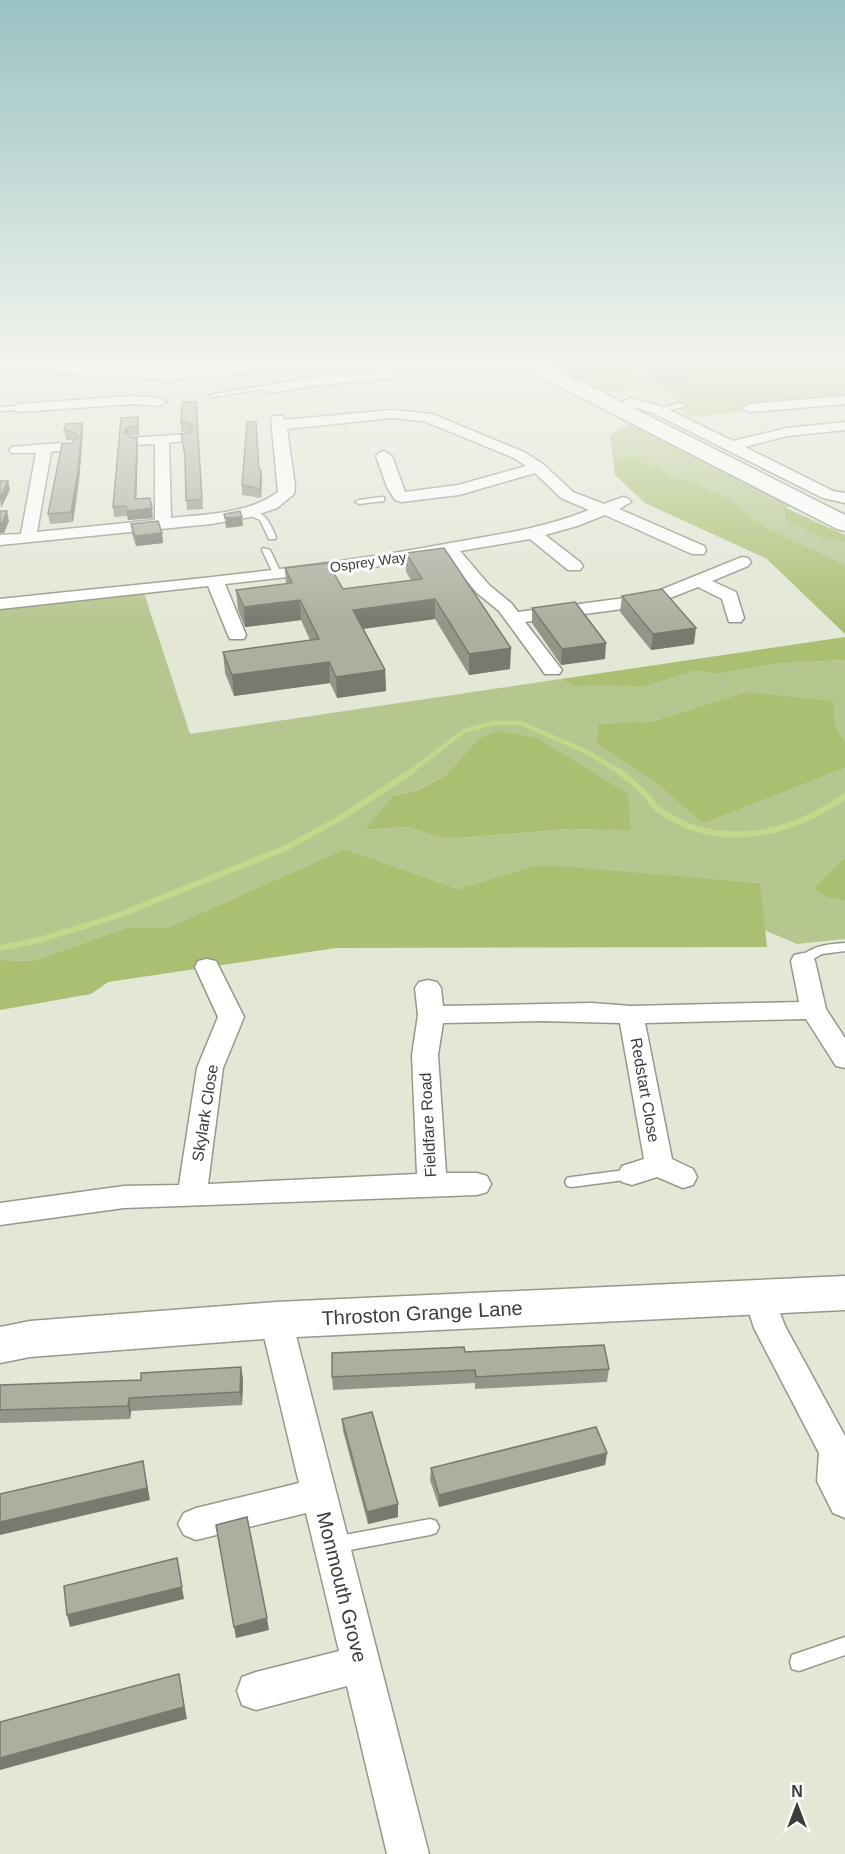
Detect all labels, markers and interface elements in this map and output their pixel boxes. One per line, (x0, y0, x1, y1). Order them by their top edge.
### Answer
street label: Osprey Way (329, 549, 407, 575)
street label: Redstart Close (627, 1036, 663, 1144)
street label: Skylark Close (189, 1063, 221, 1163)
street label: Fieldfare Road (417, 1072, 439, 1178)
street label: Throston Grange Lane (321, 1297, 523, 1329)
street label: Monmouth Grove (313, 1509, 371, 1665)
north arrow (767, 1776, 827, 1836)
text: N (791, 1783, 803, 1800)

